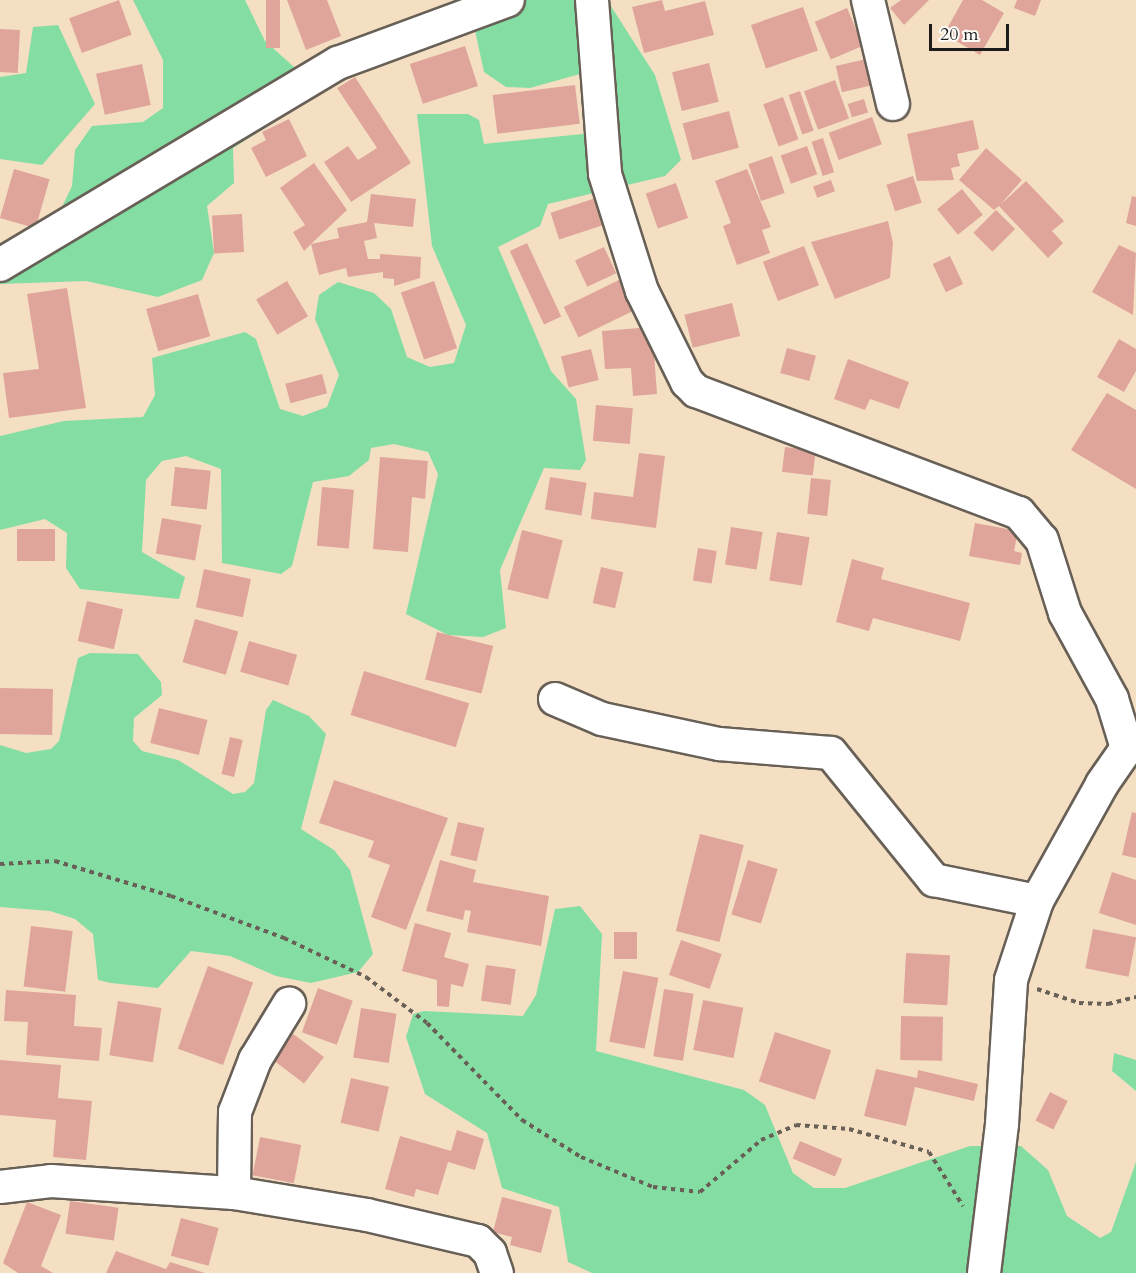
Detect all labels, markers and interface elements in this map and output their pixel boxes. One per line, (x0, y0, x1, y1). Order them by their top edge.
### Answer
scale bar (932, 12, 1012, 50)
text: 20 m (940, 22, 979, 47)

